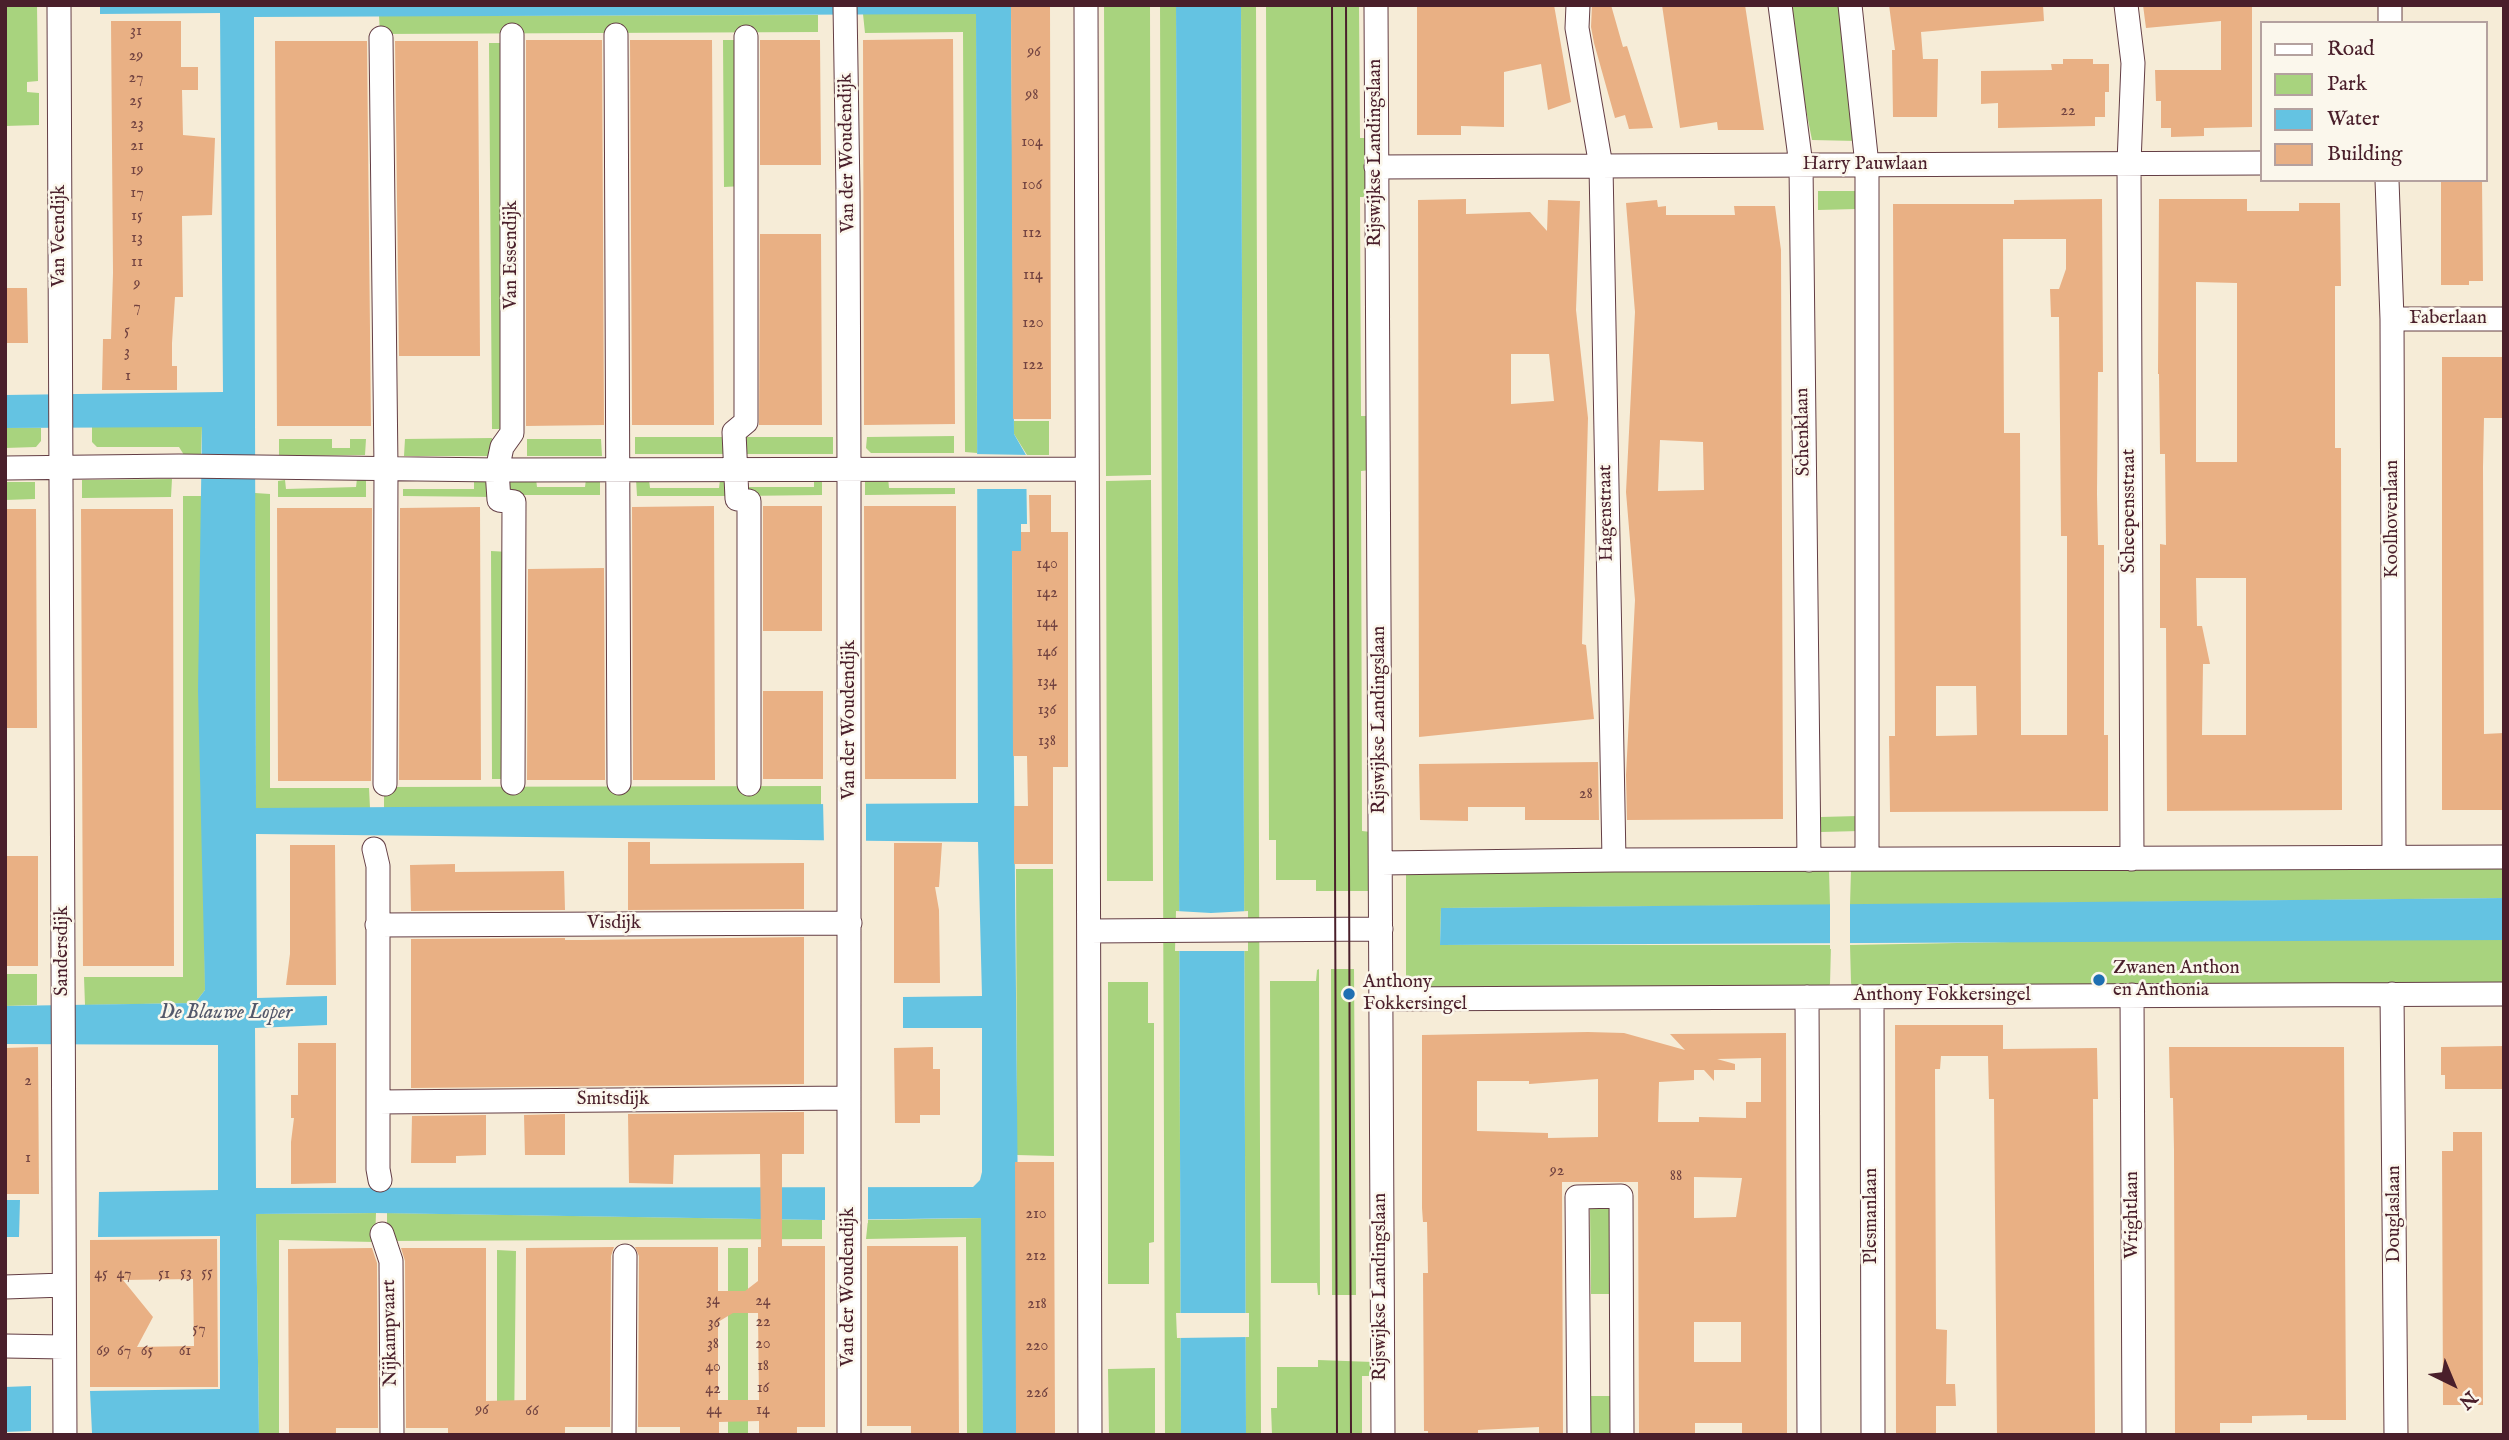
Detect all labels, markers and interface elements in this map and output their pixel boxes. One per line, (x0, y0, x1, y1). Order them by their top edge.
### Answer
legend (2260, 21, 2488, 182)
house number: 31 (130, 22, 142, 42)
text: Road (2327, 36, 2374, 63)
house number: 96 (1027, 43, 1041, 63)
house number: 29 (129, 47, 143, 67)
street label: Rijswijkse Landingslaan (1365, 59, 1387, 247)
house number: 27 (129, 69, 143, 89)
text: Park (2327, 71, 2367, 98)
street label: Van der Woudendijk (835, 73, 861, 233)
house number: 98 (1025, 86, 1039, 106)
house number: 25 (129, 92, 143, 112)
house number: 22 (2060, 102, 2076, 122)
text: Water (2327, 106, 2379, 133)
house number: 23 (130, 115, 144, 135)
house number: 104 (1021, 133, 1043, 153)
house number: 21 (130, 137, 144, 157)
text: Building (2327, 141, 2402, 168)
street label: Harry Pauwlaan (1802, 154, 1928, 176)
house number: 19 (131, 161, 143, 181)
house number: 106 (1022, 176, 1042, 196)
house number: 17 (130, 184, 144, 204)
street label: Van Veendijk (49, 185, 71, 287)
street label: Van Essendijk (501, 201, 523, 309)
house number: 15 (131, 207, 143, 227)
house number: 112 (1022, 224, 1042, 244)
house number: 13 (131, 229, 143, 249)
house number: 11 (131, 253, 143, 273)
house number: 114 (1023, 266, 1043, 286)
house number: 9 (134, 275, 140, 295)
house number: 7 (133, 298, 141, 318)
street label: Faberlaan (2409, 308, 2487, 330)
house number: 120 (1022, 314, 1044, 334)
house number: 5 (124, 322, 130, 342)
house number: 3 (124, 343, 130, 363)
house number: 122 (1023, 356, 1043, 376)
house number: 1 (125, 367, 131, 387)
street label: Schenklaan (1792, 387, 1816, 477)
street label: Scheepensstraat (2119, 449, 2141, 573)
street label: Koolhovenlaan (2382, 460, 2404, 578)
street label: Hagenstraat (1595, 464, 1619, 562)
house number: 140 (1036, 555, 1058, 575)
house number: 142 (1036, 584, 1058, 604)
house number: 144 (1036, 614, 1058, 634)
street label: Rijswijkse Landingslaan (1369, 626, 1391, 814)
street label: Van der Woudendijk (839, 640, 861, 800)
house number: 146 (1037, 643, 1057, 663)
house number: 134 (1037, 673, 1057, 693)
house number: 136 (1038, 701, 1056, 721)
house number: 138 (1038, 732, 1056, 752)
house number: 28 (1579, 785, 1593, 805)
street label: Sandersdijk (52, 906, 74, 996)
street label: Visdijk (587, 913, 641, 935)
place label: Zwanen Anthon en Anthonia (2113, 958, 2240, 1002)
place label: Anthony Fokkersingel (1363, 972, 1467, 1016)
marker: Zwanen Anthon en Anthonia (2091, 972, 2107, 988)
street label: Anthony Fokkersingel (1853, 985, 2031, 1007)
marker: Anthony Fokkersingel (1341, 986, 1357, 1002)
water label: De Blauwe Loper (160, 1001, 292, 1027)
house number: 2 (24, 1072, 32, 1092)
street label: Smitsdijk (577, 1089, 649, 1111)
house number: 1 (25, 1149, 31, 1169)
house number: 92 (1550, 1162, 1564, 1182)
street label: Douglaslaan (2384, 1165, 2406, 1263)
house number: 88 (1670, 1167, 1682, 1187)
street label: Plesmanlaan (1861, 1168, 1883, 1264)
street label: Wrightlaan (2122, 1171, 2144, 1259)
street label: Rijswijkse Landingslaan (1370, 1193, 1392, 1381)
house number: 210 (1025, 1205, 1047, 1225)
street label: Van der Woudendijk (838, 1207, 860, 1367)
house number: 212 (1026, 1247, 1046, 1267)
house number: 53 (180, 1264, 192, 1284)
house number: 55 (201, 1264, 213, 1284)
house number: 45 (94, 1265, 108, 1285)
house number: 47 (117, 1265, 131, 1285)
house number: 51 (158, 1265, 170, 1285)
street label: Nijkampvaart (379, 1279, 403, 1387)
house number: 34 (706, 1291, 720, 1311)
house number: 24 (755, 1292, 771, 1312)
house number: 218 (1027, 1295, 1047, 1315)
house number: 22 (755, 1313, 771, 1333)
house number: 36 (708, 1314, 720, 1334)
house number: 57 (192, 1320, 206, 1340)
house number: 38 (707, 1335, 719, 1355)
house number: 20 (755, 1335, 771, 1355)
house number: 220 (1026, 1337, 1048, 1357)
house number: 69 (96, 1342, 110, 1362)
house number: 67 (117, 1342, 131, 1362)
house number: 65 (141, 1342, 153, 1362)
house number: 61 (179, 1342, 191, 1362)
north arrow (2418, 1349, 2488, 1419)
house number: 18 (757, 1357, 769, 1377)
house number: 40 (705, 1358, 721, 1378)
house number: 16 (757, 1379, 769, 1399)
house number: 42 (705, 1380, 721, 1400)
house number: 226 (1026, 1384, 1048, 1404)
text: N (2453, 1385, 2482, 1414)
house number: 96 (475, 1401, 489, 1421)
house number: 44 (706, 1401, 722, 1421)
house number: 14 (756, 1401, 770, 1421)
house number: 66 (525, 1402, 539, 1422)

